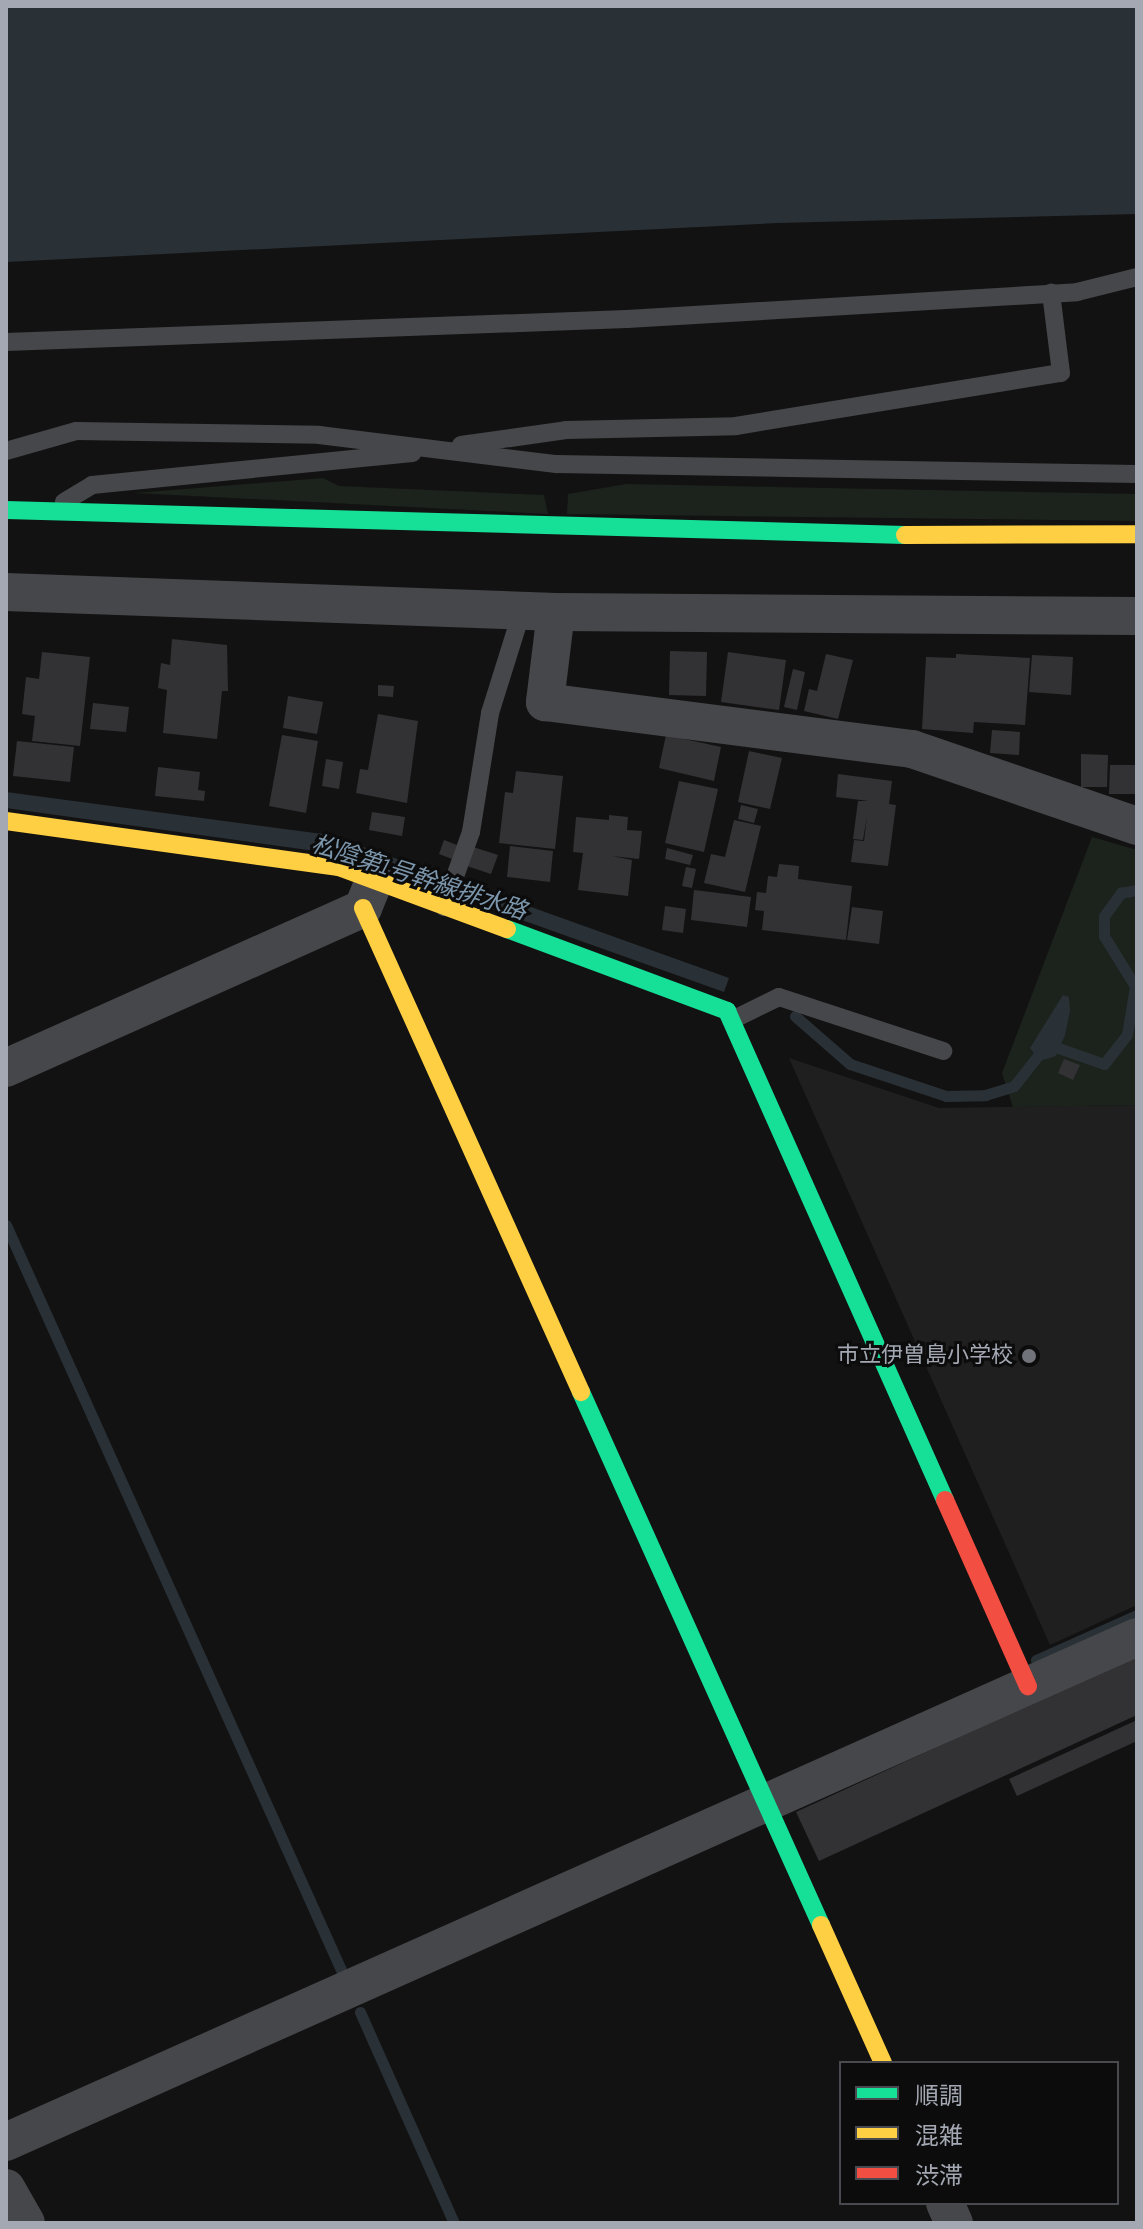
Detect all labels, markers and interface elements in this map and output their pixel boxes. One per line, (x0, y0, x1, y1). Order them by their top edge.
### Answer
water label: 松陰第1号幹線排水路 (308, 830, 530, 926)
place label: 市立伊曽島小学校 (837, 1343, 1013, 1369)
marker: 市立伊曽島小学校 (1020, 1347, 1038, 1365)
legend (839, 2061, 1119, 2205)
text: 順調 (915, 2082, 963, 2111)
text: 混雑 (915, 2122, 963, 2151)
text: 渋滞 (915, 2162, 963, 2191)

